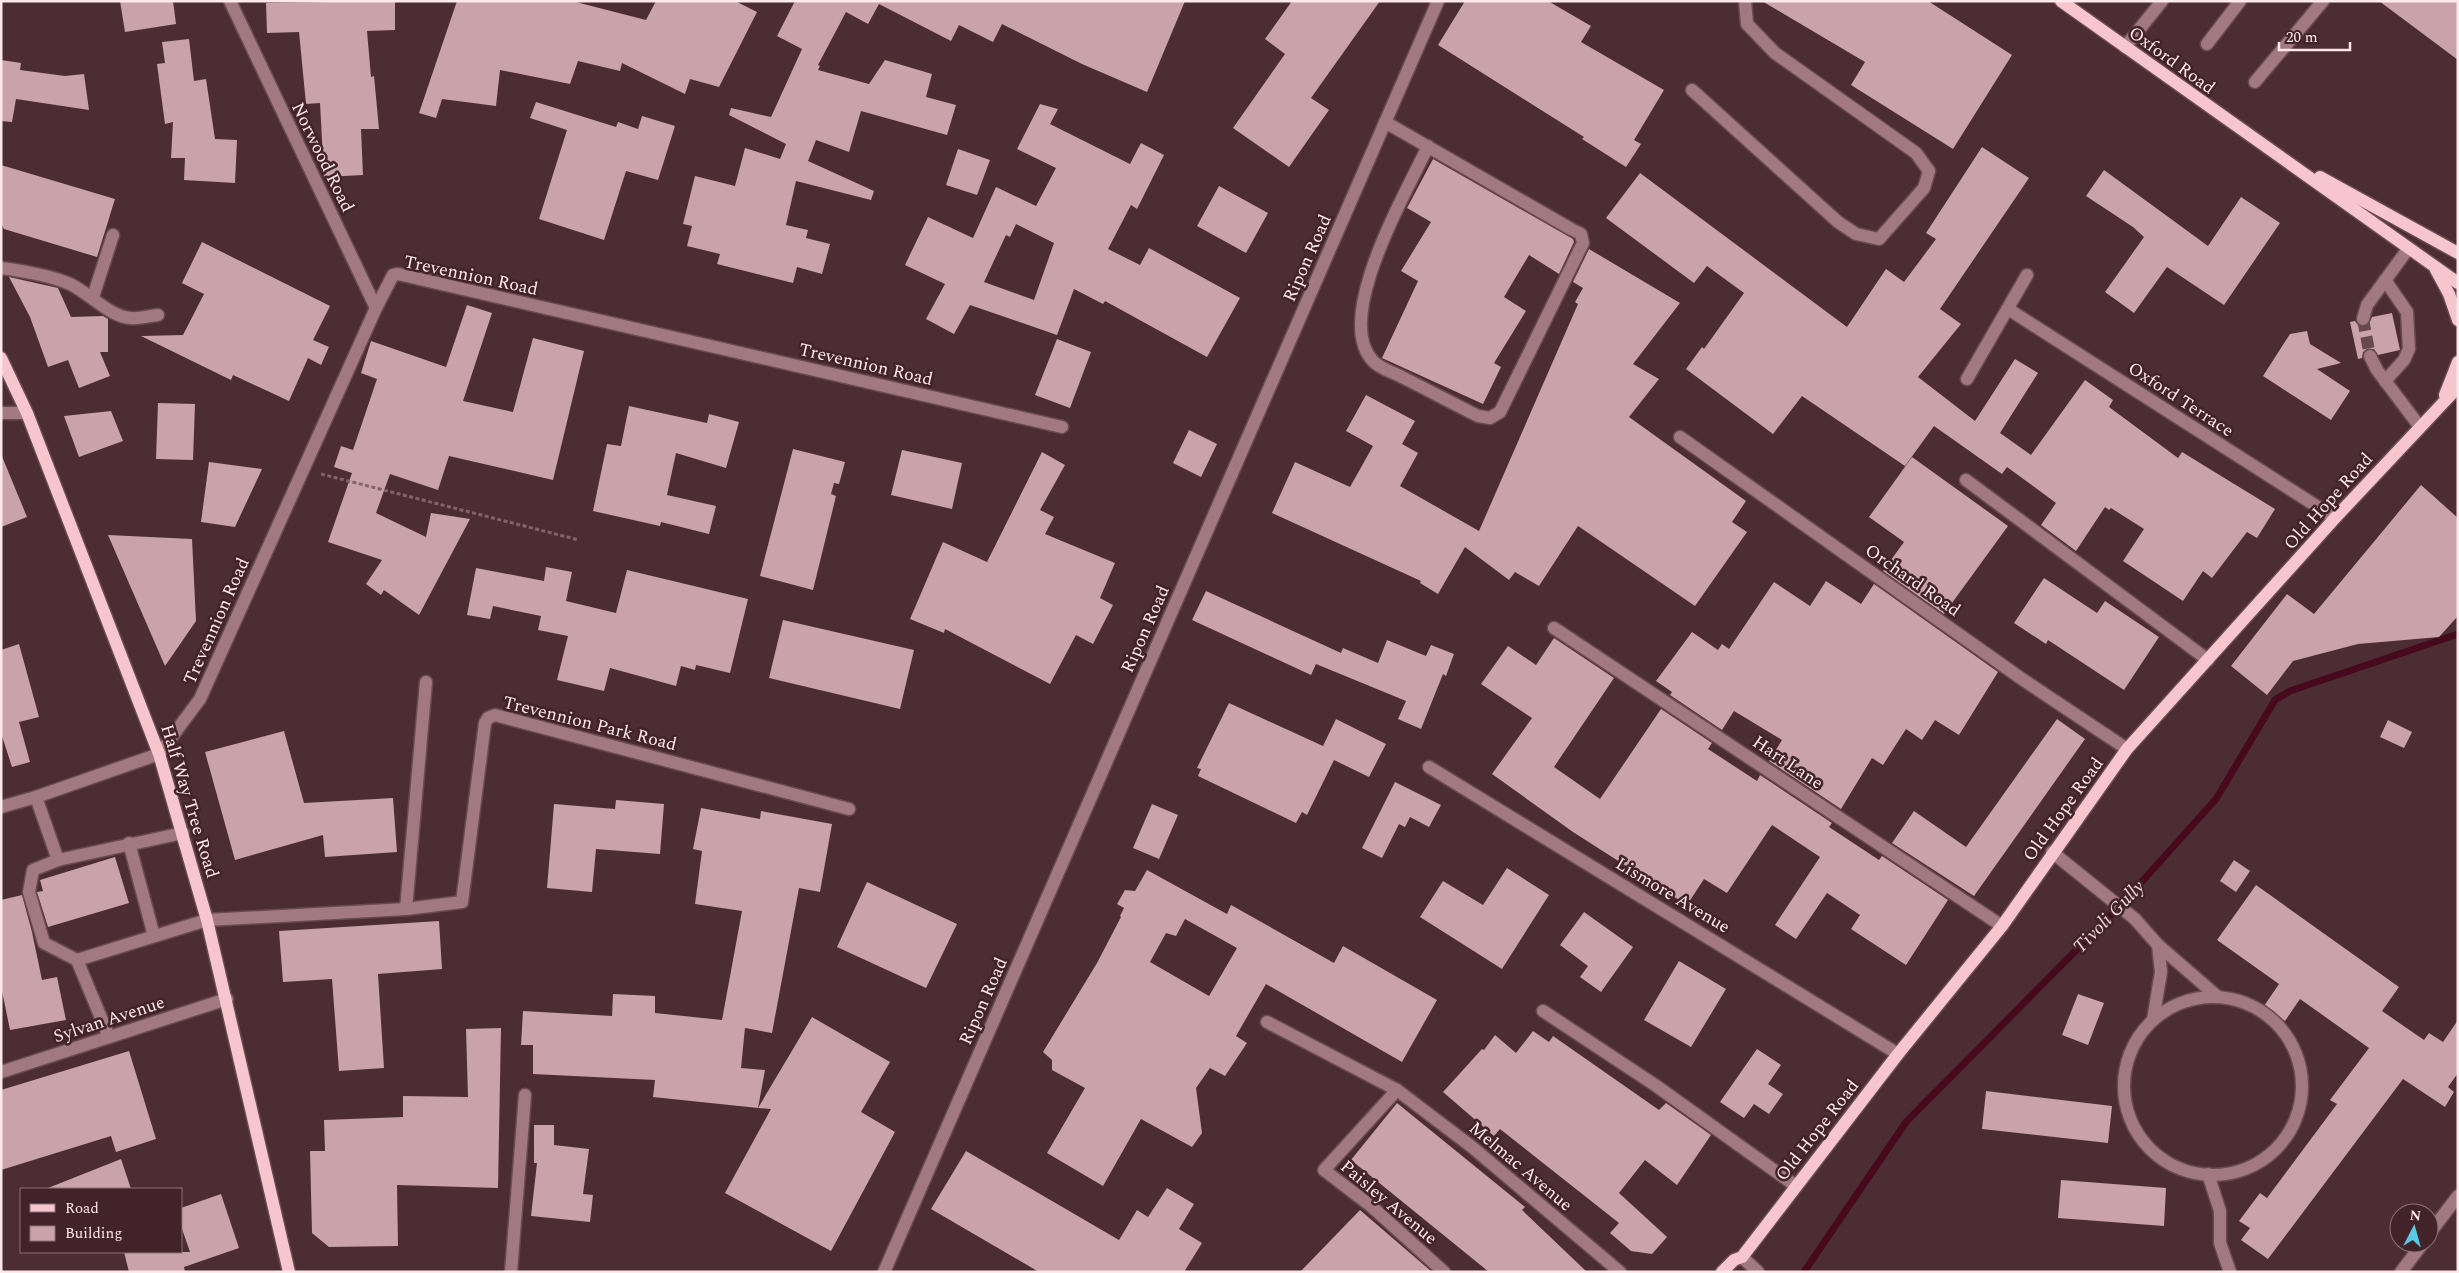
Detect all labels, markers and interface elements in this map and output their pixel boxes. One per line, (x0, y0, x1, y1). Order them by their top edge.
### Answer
street label: Oxford Road (2123, 20, 2221, 101)
scale bar (2279, 20, 2350, 52)
text: 20 m (2286, 26, 2318, 49)
street label: Norwood Road (284, 98, 361, 217)
street label: Ripon Road (1276, 210, 1339, 306)
street label: Trevennion Road (401, 248, 540, 303)
street label: Trevennion Road (796, 336, 935, 393)
street label: Oxford Terrace (2122, 355, 2239, 444)
street label: Old Hope Road (2277, 447, 2379, 556)
street label: Orchard Road (1859, 537, 1966, 624)
street label: Trevennion Road (176, 553, 257, 689)
street label: Ripon Road (1114, 581, 1177, 677)
street label: Trevennion Park Road (500, 689, 680, 758)
street label: Half Way Tree Road (153, 721, 226, 881)
street label: Hart Lane (1747, 729, 1829, 796)
street label: Old Hope Road (2016, 752, 2110, 867)
street label: Lismore Avenue (1610, 850, 1735, 940)
water label: Tivoli Gully (2066, 873, 2152, 960)
street label: Ripon Road (952, 953, 1015, 1049)
street label: Sylvan Avenue (50, 989, 168, 1050)
street label: Old Hope Road (1769, 1074, 1866, 1187)
street label: Melmac Avenue (1463, 1115, 1578, 1218)
street label: Paisley Avenue (1334, 1154, 1443, 1251)
legend (20, 1188, 182, 1253)
text: Road (65, 1197, 99, 1220)
north arrow (2389, 1203, 2439, 1253)
text: N (2409, 1205, 2422, 1227)
text: Building (65, 1222, 122, 1245)

